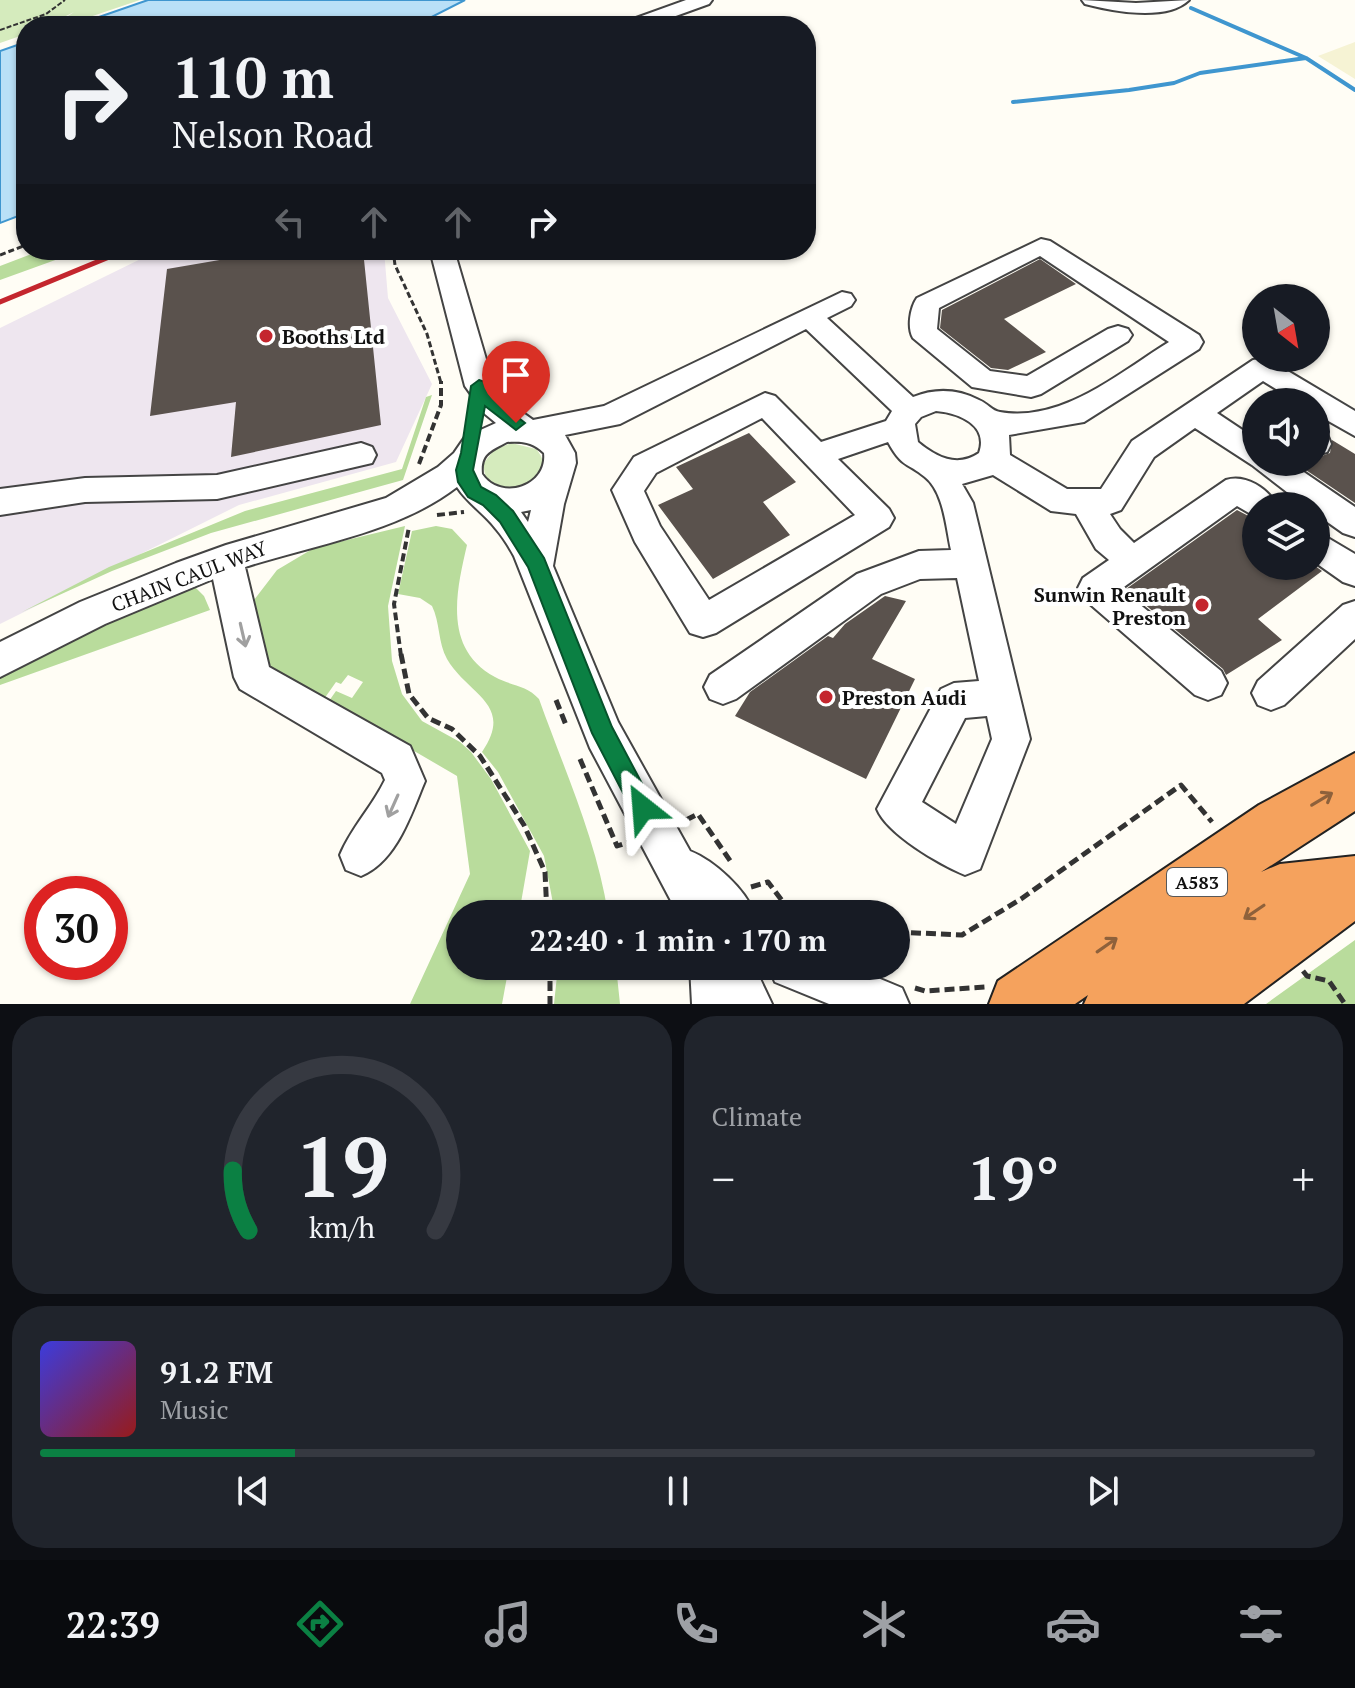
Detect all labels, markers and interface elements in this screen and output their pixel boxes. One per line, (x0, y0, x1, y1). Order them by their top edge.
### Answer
text: 110 m (172, 40, 334, 114)
icon: right (40, 48, 144, 152)
text: Nelson Road (172, 111, 373, 158)
icon: left (268, 200, 312, 244)
icon: ahead (352, 200, 396, 244)
icon: ahead (436, 200, 480, 244)
icon: right (520, 200, 564, 244)
north arrow (1242, 284, 1330, 372)
map controls (1242, 284, 1330, 580)
place label: Booths Ltd (282, 323, 385, 350)
marker: Booths Ltd (257, 327, 275, 345)
pin (482, 341, 550, 423)
icon: arrive (494, 353, 538, 397)
button: sound (1242, 388, 1330, 476)
button: layers (1242, 492, 1330, 580)
street label: CHAIN CAUL WAY (107, 534, 271, 618)
place label: Sunwin Renault Preston (1034, 581, 1186, 631)
marker: Sunwin Renault Preston (1193, 596, 1211, 614)
one-way arrow (236, 621, 251, 647)
place label: Preston Audi (842, 684, 967, 711)
marker: Preston Audi (817, 688, 835, 706)
position arrow (601, 766, 685, 850)
one-way arrow (1310, 791, 1333, 807)
one-way arrow (385, 794, 400, 818)
road number: A583 (1167, 868, 1227, 896)
speed limit sign: 30 (24, 876, 128, 980)
one-way arrow (1243, 904, 1265, 920)
text: 22:40 · 1 min · 170 m (530, 920, 826, 960)
one-way arrow (1095, 937, 1117, 953)
text: Climate (712, 1099, 802, 1133)
text: 19 (295, 1111, 389, 1221)
text: 19° (967, 1138, 1060, 1217)
text: − (712, 1149, 735, 1208)
text: + (1292, 1149, 1315, 1208)
text: km/h (309, 1208, 375, 1246)
text: 91.2 FM (160, 1352, 273, 1392)
text: Music (160, 1392, 229, 1426)
icon: previous (231, 1469, 275, 1513)
icon: pause (656, 1469, 700, 1513)
icon: next (1081, 1469, 1125, 1513)
icon: directions (292, 1596, 348, 1652)
icon: music (480, 1596, 536, 1652)
icon: phone (668, 1596, 724, 1652)
icon: climate (856, 1596, 912, 1652)
icon: car (1045, 1596, 1101, 1652)
icon: filters (1233, 1596, 1289, 1652)
text: 22:39 (66, 1601, 160, 1648)

